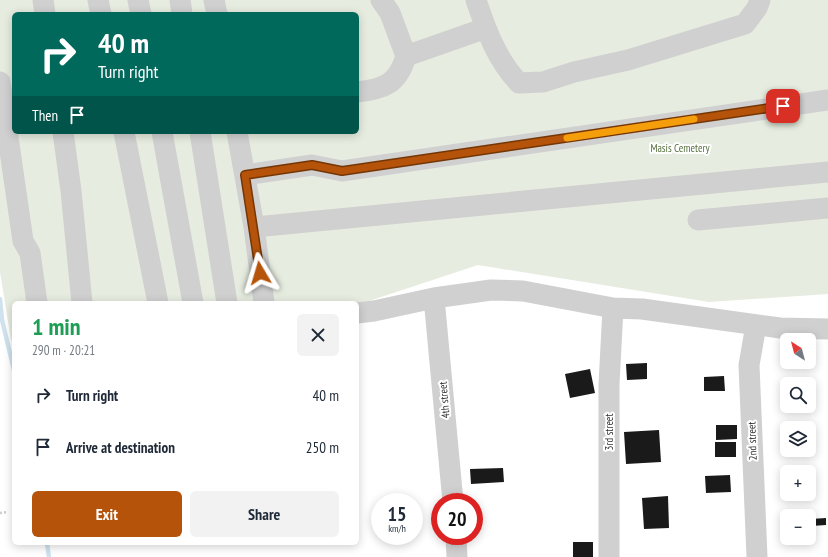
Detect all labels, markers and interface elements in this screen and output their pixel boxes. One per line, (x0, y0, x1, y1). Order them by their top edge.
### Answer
text: 40 m (98, 24, 149, 61)
icon: right (32, 28, 84, 80)
text: Turn right (98, 60, 158, 83)
pin (766, 89, 800, 123)
icon: arrive (772, 95, 794, 117)
icon: arrive (66, 104, 88, 126)
text: Then (32, 106, 58, 125)
park label: Masis Cemetery (650, 141, 710, 155)
position arrow (239, 252, 281, 294)
text: 1 min (32, 311, 80, 342)
button: close (297, 314, 339, 356)
north arrow (780, 333, 816, 369)
map controls (780, 333, 816, 545)
text: 290 m · 20:21 (32, 342, 95, 359)
button: search (780, 377, 816, 413)
street label: 4th street (435, 381, 453, 419)
icon: right (32, 384, 54, 406)
text: Turn right (66, 386, 118, 405)
text: 40 m (313, 386, 339, 405)
street label: 3rd street (602, 414, 616, 450)
street label: 2nd street (744, 421, 760, 461)
button: layers (780, 421, 816, 457)
icon: arrive (32, 436, 54, 458)
text: Arrive at destination (66, 438, 175, 457)
text: 250 m (306, 438, 339, 457)
button: + (780, 465, 816, 501)
button: Exit (32, 491, 182, 537)
button: Share (190, 491, 339, 537)
speed limit sign: 20 (431, 493, 483, 545)
text: 15 (387, 501, 407, 527)
button: − (780, 509, 816, 545)
text: km/h (388, 522, 406, 535)

